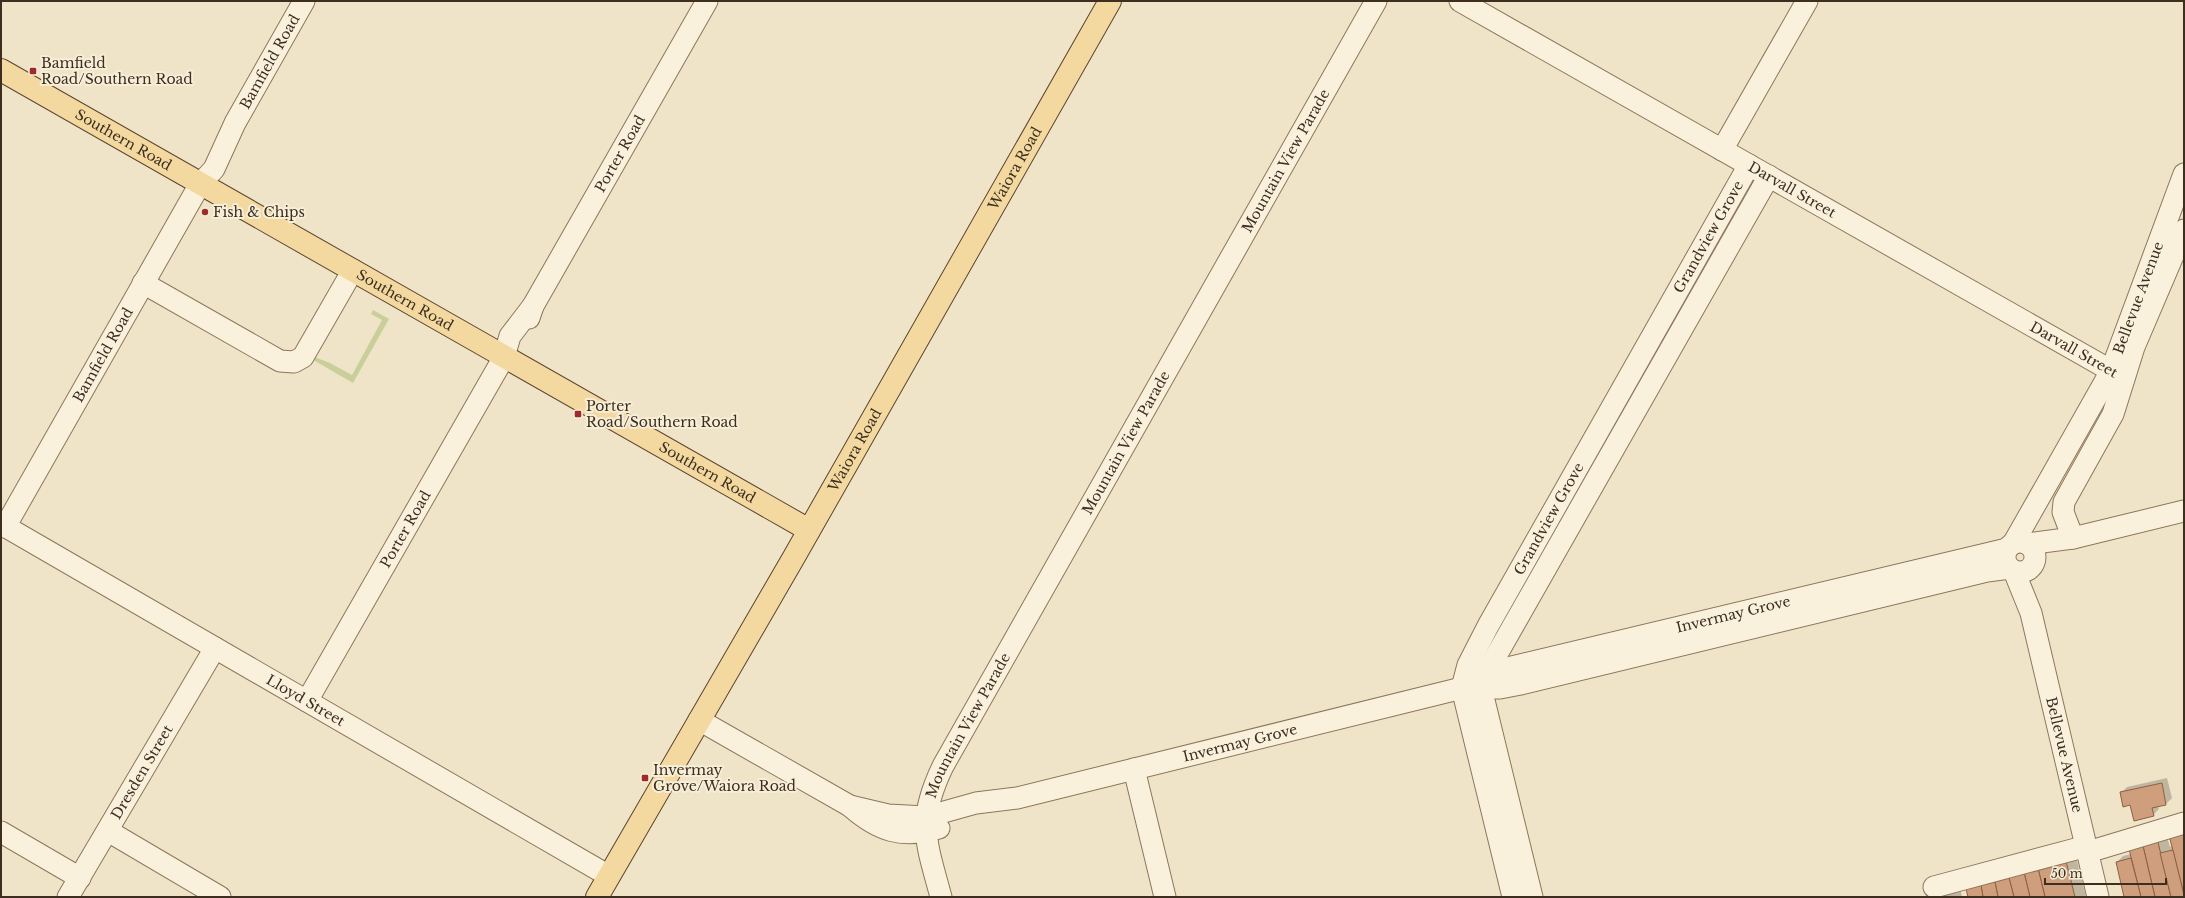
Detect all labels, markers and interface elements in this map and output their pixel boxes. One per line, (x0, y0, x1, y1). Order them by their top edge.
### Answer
street label: Bamfield Road (236, 11, 304, 112)
place label: Bamfield Road/Southern Road (41, 54, 193, 88)
marker: Bamfield Road/Southern Road (28, 66, 38, 76)
street label: Mountain View Parade (1238, 86, 1333, 236)
street label: Southern Road (72, 105, 175, 175)
street label: Porter Road (591, 111, 649, 196)
street label: Waiora Road (984, 123, 1046, 214)
street label: Darvall Street (1745, 158, 1840, 222)
street label: Grandview Grove (1669, 177, 1747, 296)
place label: Fish & Chips (213, 203, 305, 221)
marker: Fish & Chips (200, 207, 210, 217)
street label: Bellevue Avenue (2109, 239, 2167, 356)
street label: Southern Road (354, 265, 457, 335)
street label: Bamfield Road (69, 304, 137, 405)
street label: Darvall Street (2027, 318, 2122, 382)
street label: Mountain View Parade (1078, 368, 1174, 518)
place label: Porter Road/Southern Road (586, 397, 738, 431)
street label: Waiora Road (824, 405, 886, 496)
marker: Porter Road/Southern Road (573, 409, 583, 419)
street label: Southern Road (656, 438, 759, 507)
street label: Grandview Grove (1510, 459, 1588, 578)
street label: Porter Road (376, 487, 435, 571)
street label: Invermay Grove (1674, 592, 1792, 637)
street label: Mountain View Parade (922, 650, 1014, 800)
street label: Lloyd Street (263, 671, 349, 731)
street label: Bellevue Avenue (2042, 695, 2087, 815)
street label: Invermay Grove (1181, 720, 1299, 766)
street label: Dresden Street (107, 721, 177, 823)
place label: Invermay Grove/Waiora Road (653, 761, 797, 795)
marker: Invermay Grove/Waiora Road (640, 773, 650, 783)
scale bar (2045, 860, 2166, 886)
text: 50 m (2051, 866, 2083, 881)

